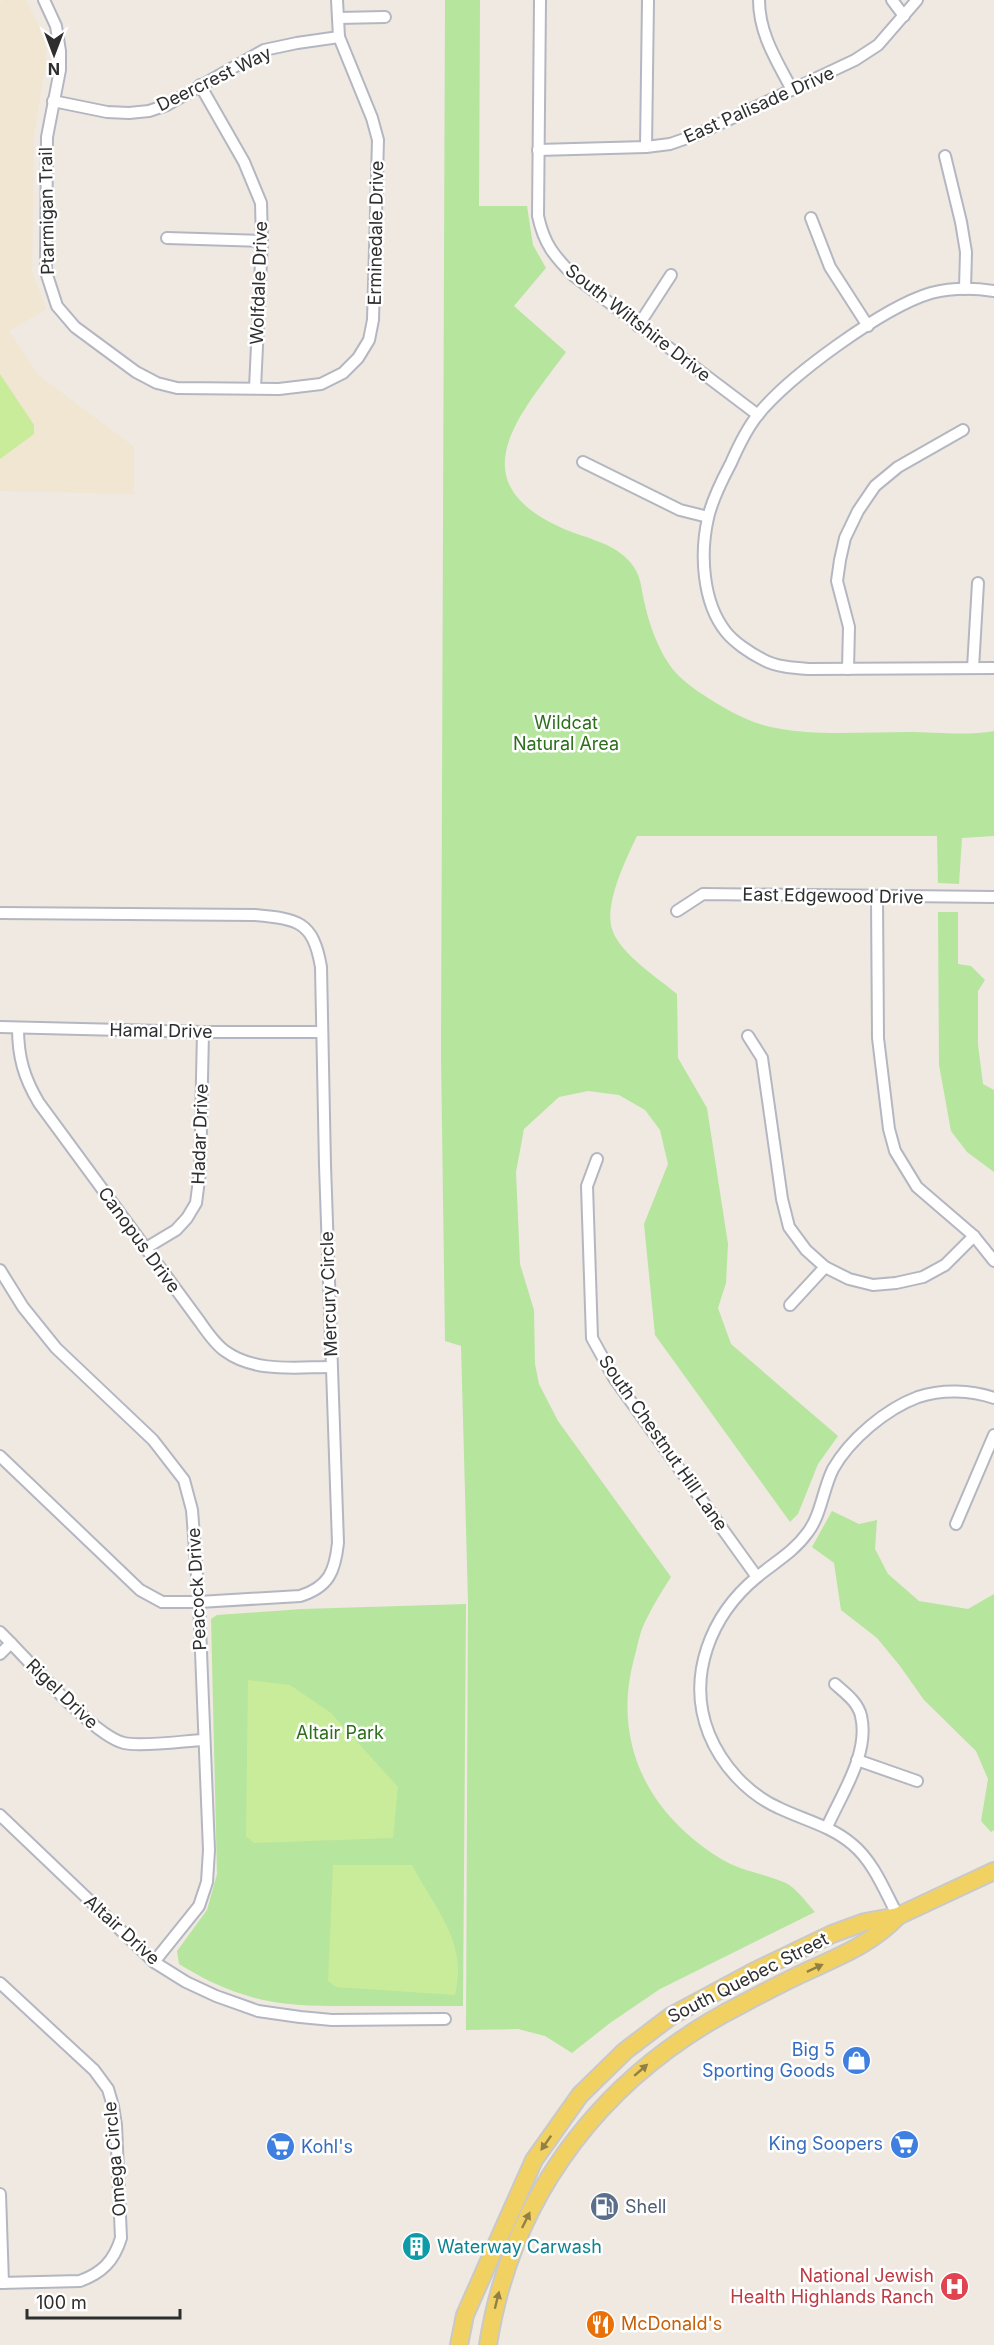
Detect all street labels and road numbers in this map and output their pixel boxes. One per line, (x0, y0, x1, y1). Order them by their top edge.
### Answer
street label: Deercrest Way (153, 42, 275, 115)
street label: East Palisade Drive (680, 62, 837, 147)
street label: Ptarmigan Trail (35, 147, 58, 275)
street label: Erminedale Drive (364, 160, 387, 306)
street label: Wolfdale Drive (246, 221, 271, 345)
street label: South Wiltshire Drive (562, 259, 715, 386)
street label: East Edgewood Drive (742, 883, 924, 908)
street label: Hamal Drive (109, 1019, 213, 1042)
street label: Hadar Drive (187, 1083, 212, 1185)
street label: Canopus Drive (94, 1183, 185, 1297)
street label: Mercury Circle (316, 1231, 341, 1357)
street label: South Chestnut Hill Lane (595, 1351, 732, 1535)
street label: Peacock Drive (183, 1527, 210, 1651)
street label: Rigel Drive (22, 1654, 103, 1733)
street label: Altair Drive (80, 1890, 164, 1969)
street label: South Quebec Street (664, 1928, 832, 2027)
street label: Omega Circle (99, 2101, 130, 2217)

